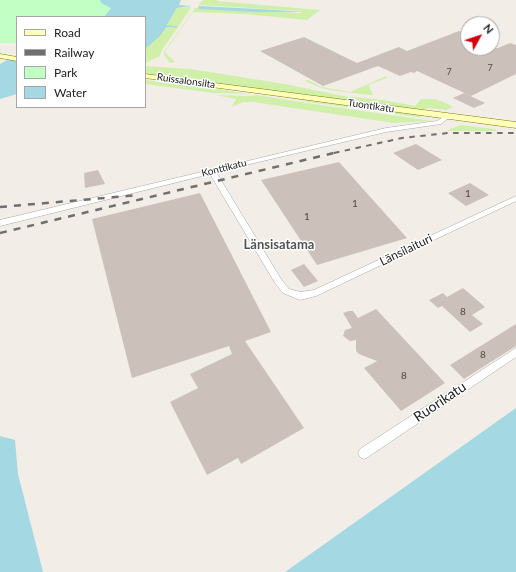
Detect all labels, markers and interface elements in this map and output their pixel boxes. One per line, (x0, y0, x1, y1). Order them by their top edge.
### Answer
legend (16, 16, 146, 108)
north arrow (460, 16, 500, 56)
text: N (481, 21, 497, 36)
text: Road (54, 25, 81, 40)
text: Railway (54, 45, 94, 60)
house number: 7 (487, 63, 493, 73)
text: Park (54, 65, 77, 80)
house number: 7 (446, 67, 452, 77)
street label: Ruissalonsilta (156, 71, 216, 91)
text: Water (54, 85, 87, 100)
street label: Tuontikatu (347, 97, 395, 115)
street label: Konttikatu (200, 157, 248, 179)
house number: 1 (465, 188, 471, 200)
house number: 1 (352, 198, 358, 210)
house number: 1 (304, 211, 310, 223)
street label: Länsilaituri (377, 231, 435, 269)
district label: Länsisatama (244, 237, 314, 253)
house number: 8 (460, 306, 466, 318)
house number: 8 (480, 349, 486, 361)
house number: 8 (401, 370, 407, 382)
street label: Ruorikatu (411, 378, 469, 426)

